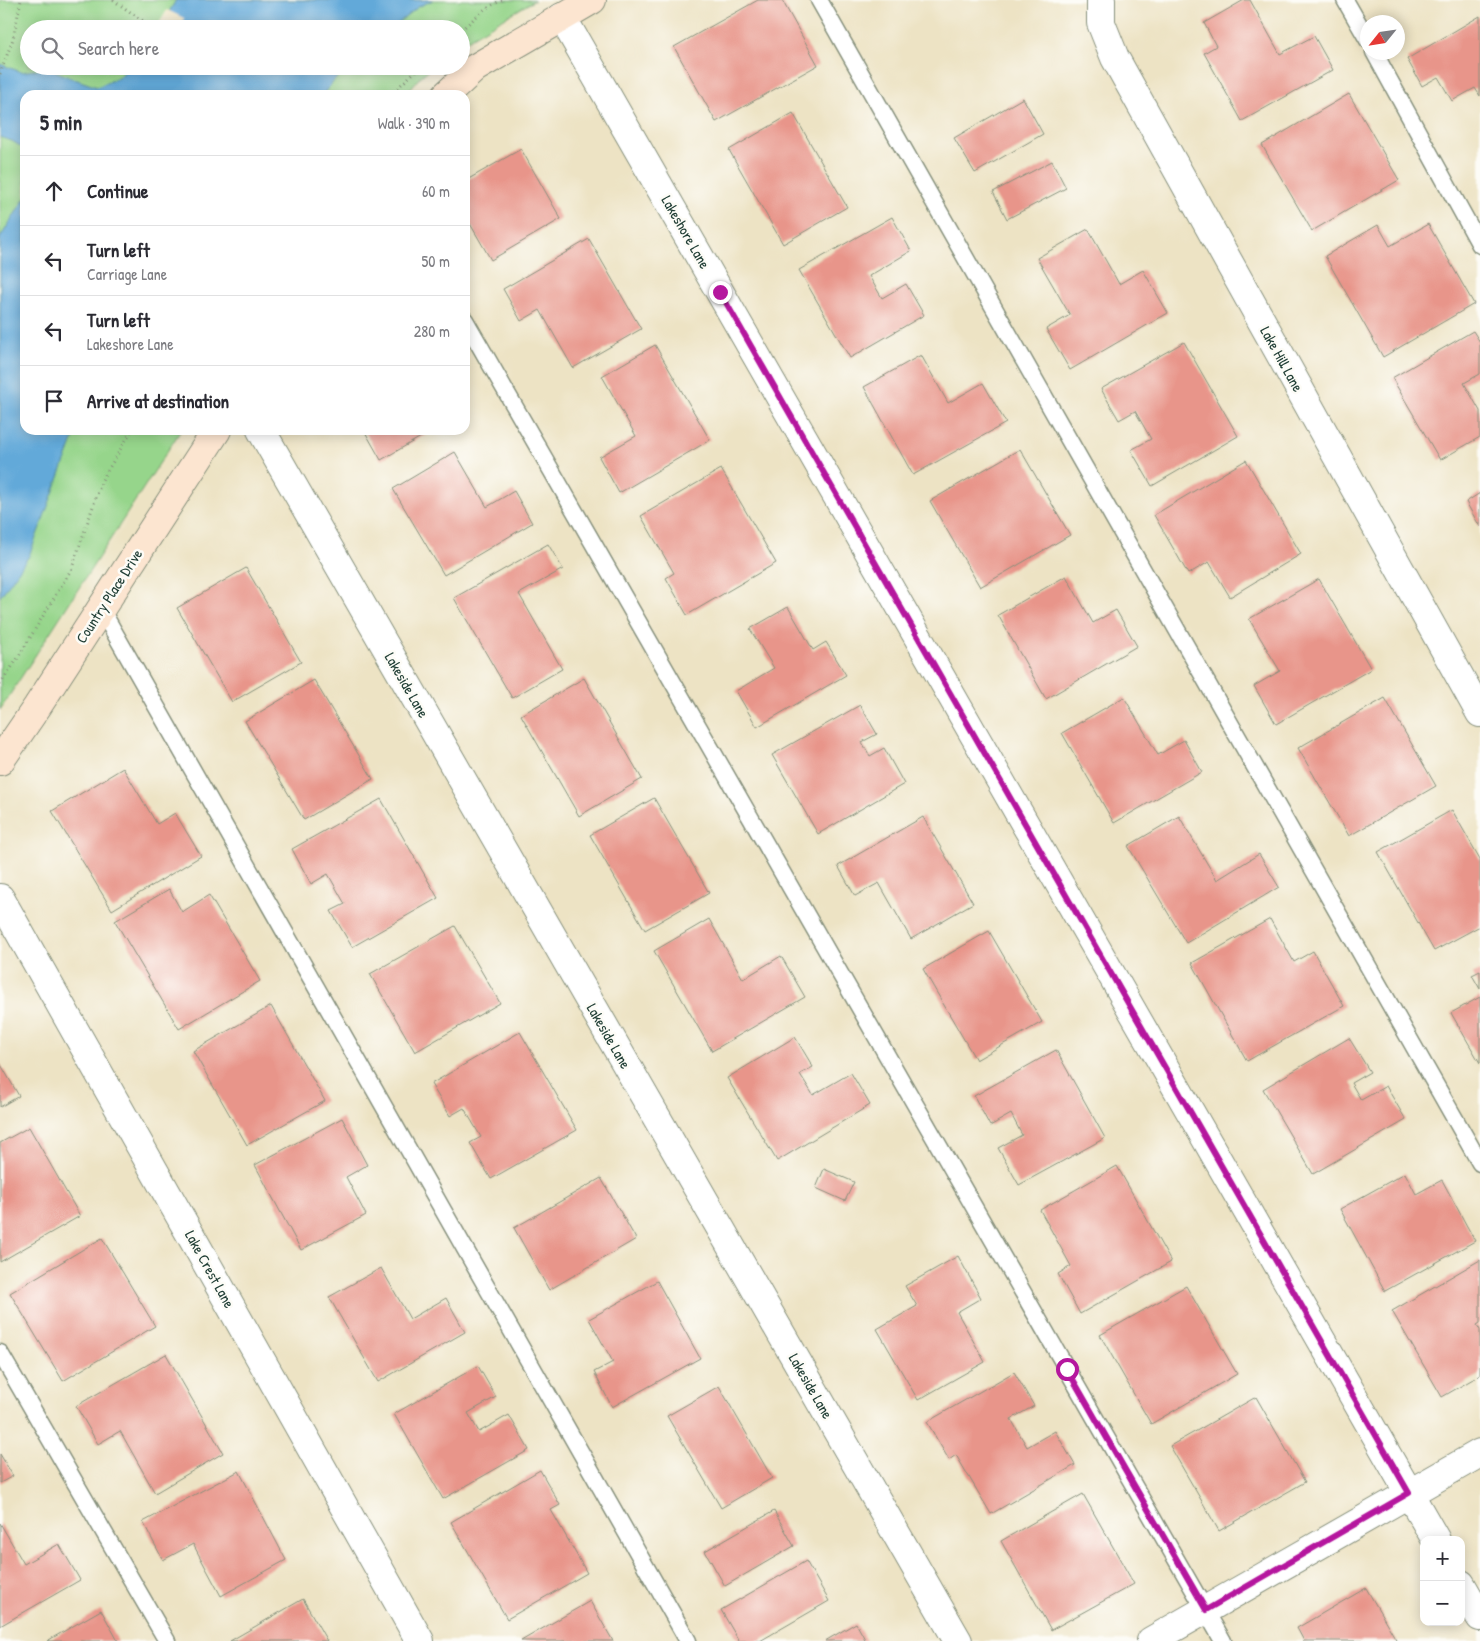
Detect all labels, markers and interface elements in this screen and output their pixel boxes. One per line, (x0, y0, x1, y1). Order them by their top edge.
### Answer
north arrow (1360, 15, 1405, 60)
search box (20, 20, 470, 75)
icon: search (38, 34, 66, 62)
text: Search here (78, 35, 159, 61)
text: 5 min (40, 108, 82, 137)
text: Walk · 390 m (378, 112, 450, 134)
icon: ahead (40, 177, 68, 205)
text: Continue (87, 178, 148, 204)
text: 60 m (422, 180, 450, 202)
street label: Lakeshore Lane (657, 192, 715, 272)
text: Turn left (87, 237, 150, 263)
icon: left (40, 247, 68, 275)
text: 50 m (422, 250, 450, 272)
text: Carriage Lane (87, 263, 167, 285)
route end (709, 281, 732, 304)
text: Turn left (87, 307, 150, 333)
icon: left (40, 317, 68, 345)
text: 280 m (414, 320, 450, 342)
street label: Lake Hill Lane (1255, 323, 1309, 395)
text: Lakeshore Lane (87, 333, 174, 355)
icon: arrive (40, 387, 68, 415)
text: Arrive at destination (87, 388, 229, 414)
street label: Country Place Drive (71, 545, 147, 647)
street label: Lakeside Lane (380, 648, 434, 722)
street label: Lakeside Lane (582, 999, 636, 1073)
street label: Lake Crest Lane (180, 1226, 240, 1312)
street label: Lakeside Lane (784, 1349, 838, 1423)
route start (1056, 1358, 1079, 1381)
map controls (1420, 1536, 1465, 1626)
button: + (1420, 1536, 1465, 1581)
button: − (1420, 1581, 1465, 1626)

